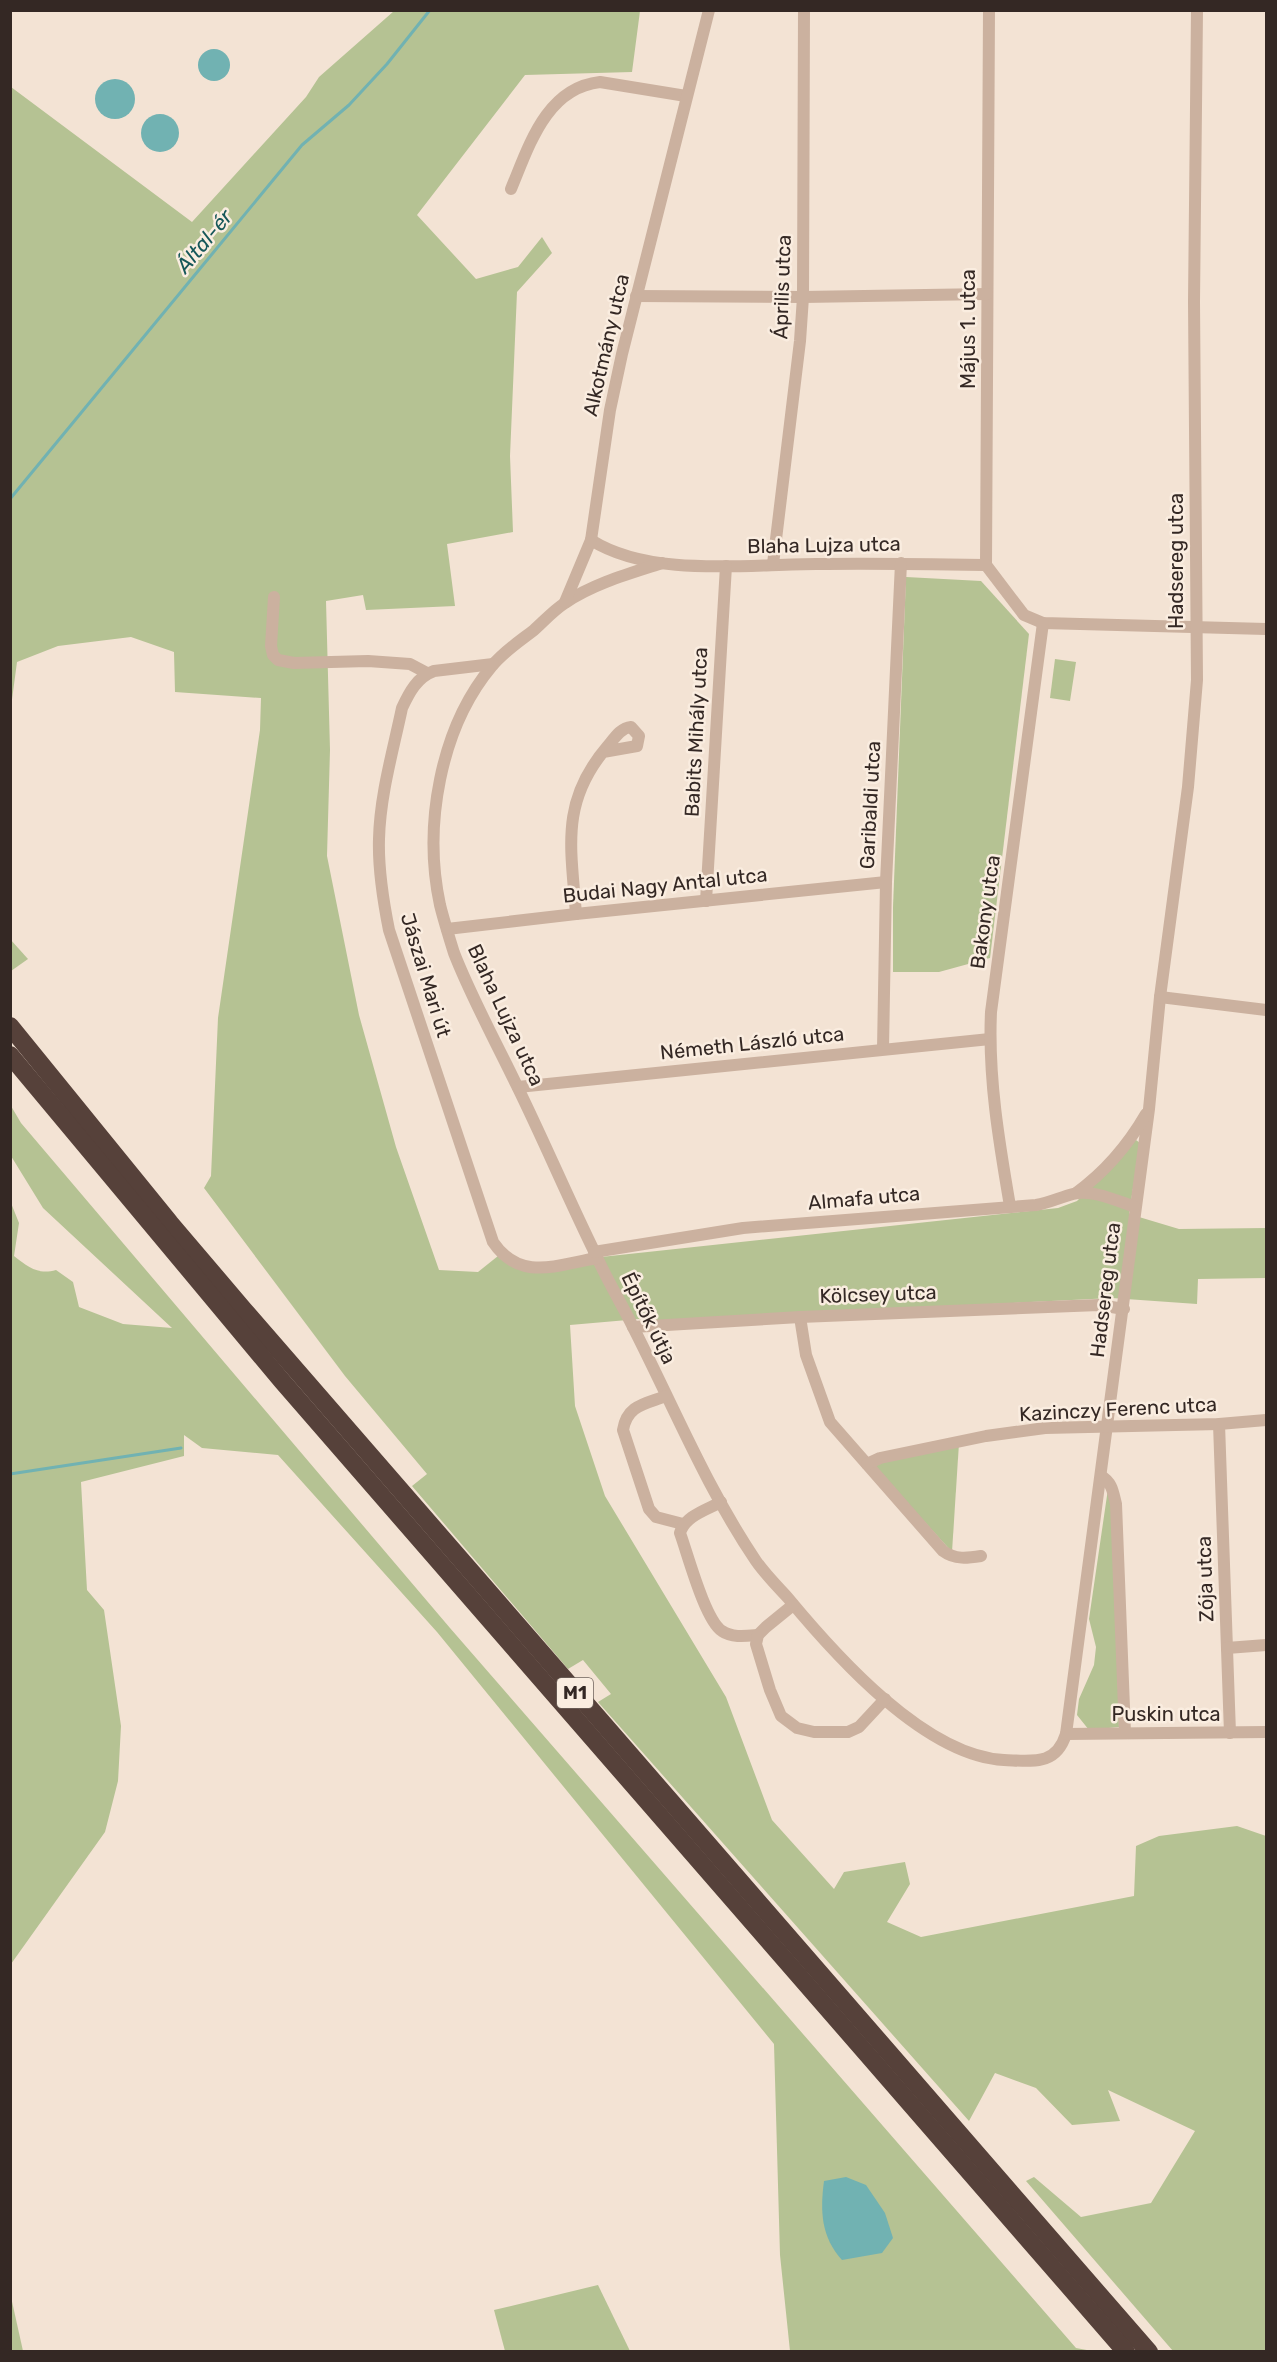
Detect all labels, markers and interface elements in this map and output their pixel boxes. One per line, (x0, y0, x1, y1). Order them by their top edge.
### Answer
water label: Által-ér (170, 204, 238, 278)
street label: Április utca (768, 234, 796, 340)
street label: Május 1. utca (956, 269, 980, 389)
street label: Alkotmány utca (578, 272, 634, 418)
street label: Hadsereg utca (1164, 493, 1188, 629)
street label: Blaha Lujza utca (747, 532, 901, 558)
street label: Babits Mihály utca (680, 646, 712, 818)
street label: Garibaldi utca (855, 740, 885, 870)
street label: Bakony utca (965, 853, 1005, 971)
street label: Budai Nagy Antal utca (561, 862, 769, 908)
street label: Jászai Mari út (396, 910, 456, 1040)
street label: Blaha Lujza utca (463, 940, 549, 1090)
street label: Németh László utca (659, 1021, 845, 1065)
street label: Almafa utca (807, 1181, 921, 1215)
street label: Hadsereg utca (1085, 1221, 1125, 1359)
street label: Építők útja (616, 1268, 682, 1368)
street label: Kölcsey utca (819, 1280, 937, 1308)
street label: Kazinczy Ferenc utca (1019, 1392, 1217, 1426)
street label: Zója utca (1192, 1536, 1218, 1622)
road number: M1 (557, 1678, 593, 1708)
street label: Puskin utca (1111, 1702, 1221, 1726)

